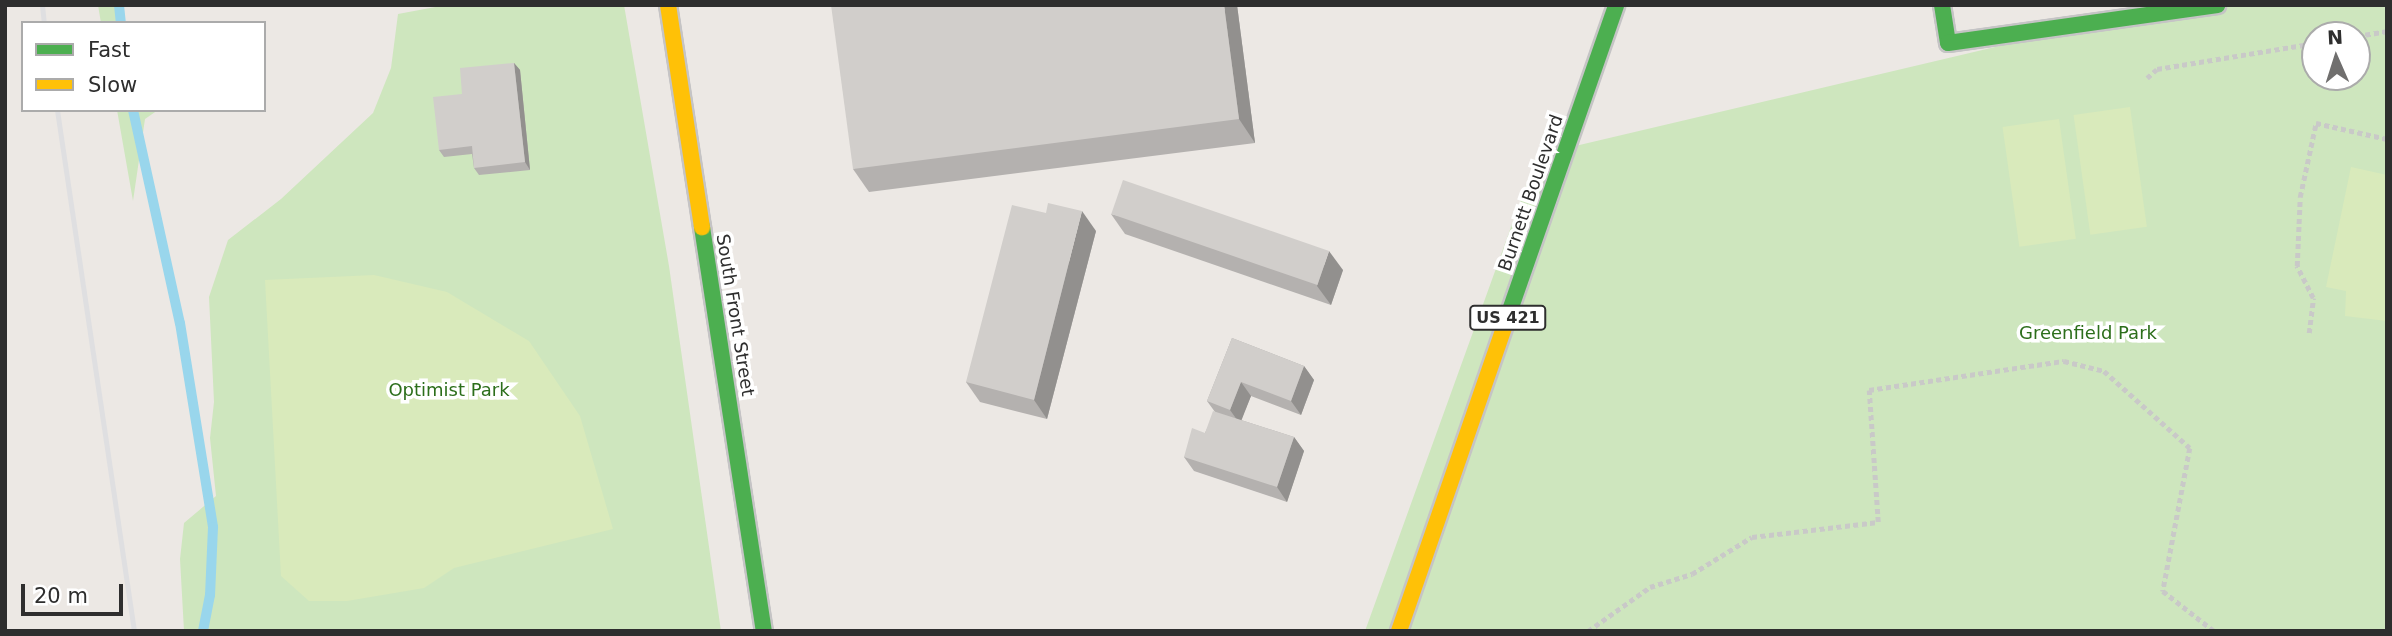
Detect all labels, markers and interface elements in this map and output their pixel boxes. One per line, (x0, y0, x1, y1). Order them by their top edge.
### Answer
legend (21, 21, 266, 112)
north arrow (2301, 21, 2371, 91)
text: N (2326, 26, 2344, 48)
text: Fast (88, 38, 130, 62)
text: Slow (88, 73, 137, 97)
street label: Burnett Boulevard (1494, 112, 1568, 274)
street label: South Front Street (712, 232, 758, 398)
road number: US 421 (1468, 306, 1548, 330)
park label: Greenfield Park (2019, 322, 2157, 344)
park label: Optimist Park (388, 379, 510, 401)
scale bar (24, 570, 126, 614)
text: 20 m (34, 584, 88, 608)

